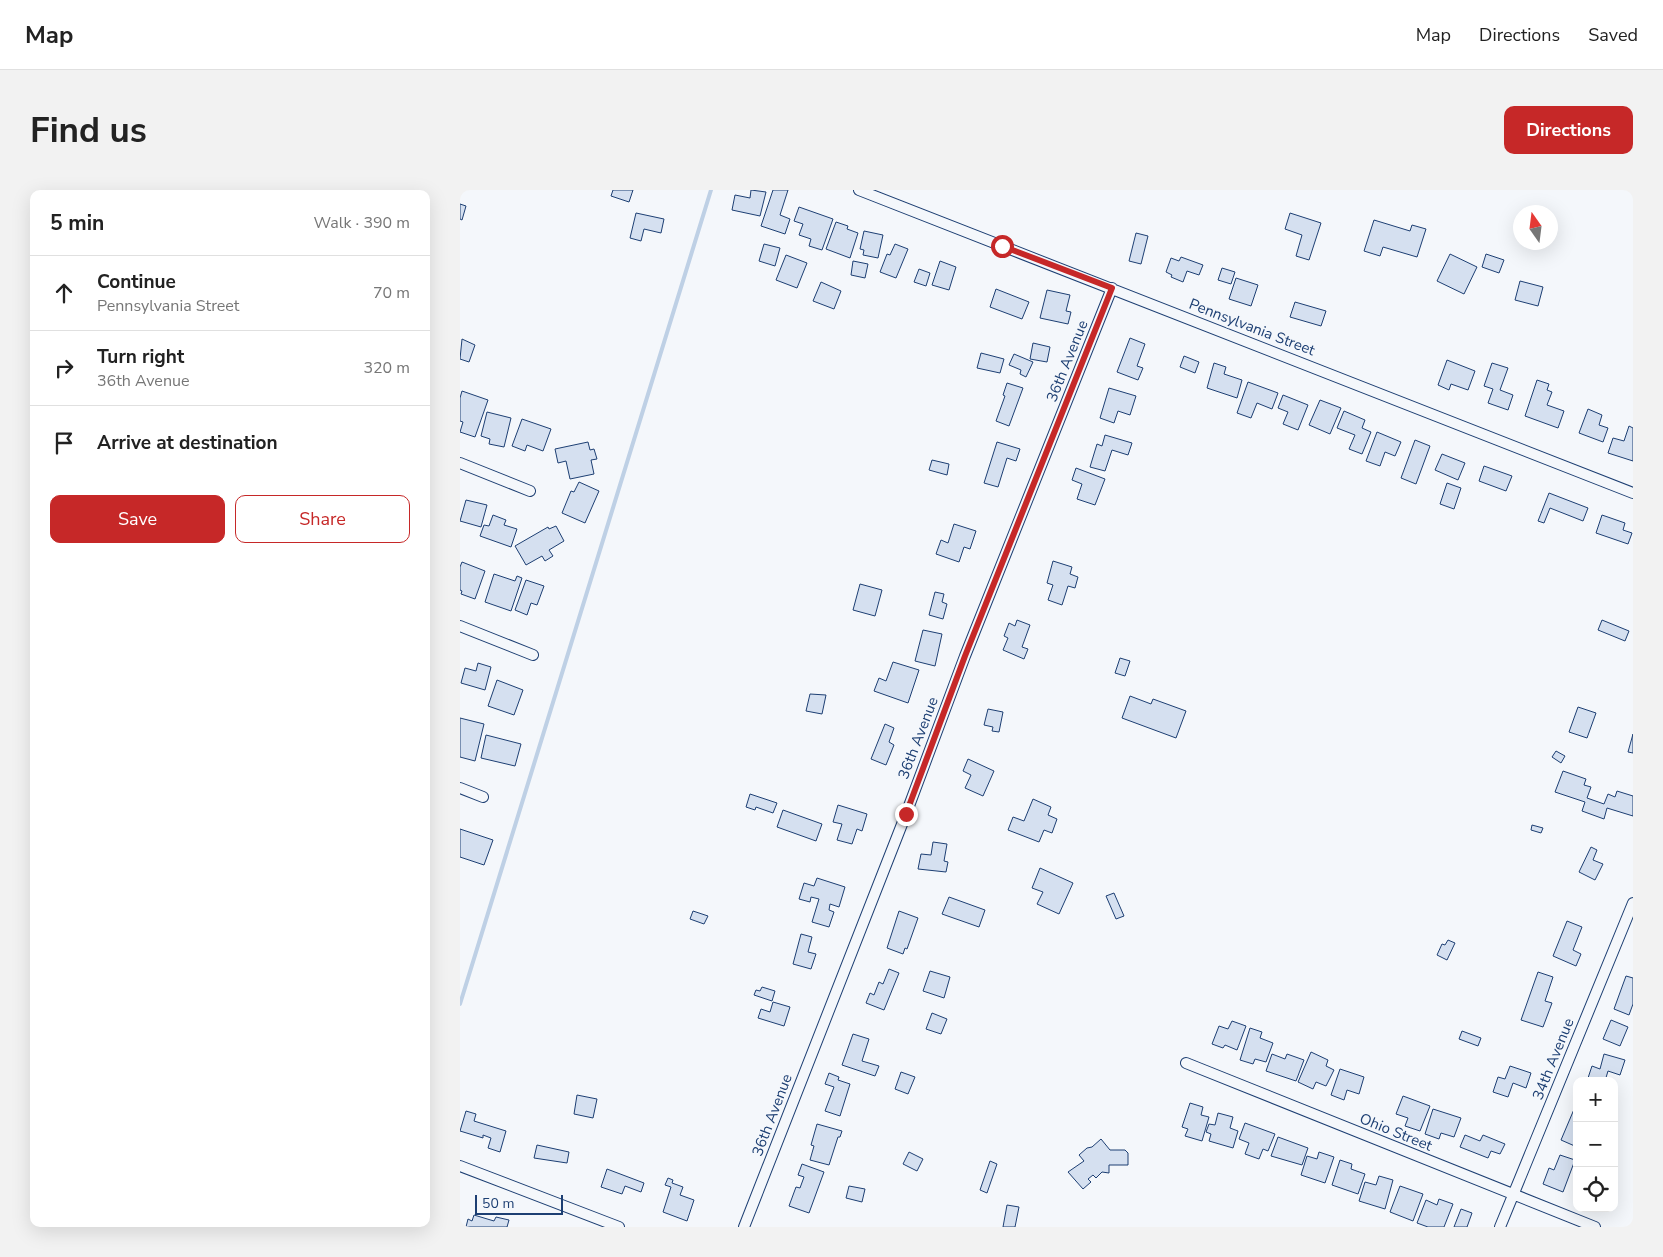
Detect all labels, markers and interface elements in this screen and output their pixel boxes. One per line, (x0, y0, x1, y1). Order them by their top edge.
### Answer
text: Map (25, 19, 73, 51)
text: Map (1416, 23, 1451, 47)
text: Directions (1479, 23, 1560, 47)
text: Saved (1588, 23, 1638, 47)
button: Directions (1504, 106, 1633, 154)
text: Find us (30, 107, 147, 154)
north arrow (1513, 205, 1558, 250)
text: 5 min (50, 209, 104, 237)
text: Walk · 390 m (314, 212, 410, 234)
route start (991, 235, 1014, 258)
text: Continue (97, 269, 176, 295)
icon: ahead (50, 279, 78, 307)
text: 70 m (373, 282, 410, 304)
street label: Pennsylvania Street (1186, 294, 1319, 361)
text: Pennsylvania Street (97, 295, 239, 317)
street label: 36th Avenue (1041, 317, 1093, 405)
text: Turn right (97, 344, 184, 370)
icon: right (50, 354, 78, 382)
text: 320 m (363, 357, 410, 379)
text: 36th Avenue (97, 370, 189, 392)
icon: arrive (50, 429, 78, 457)
text: Arrive at destination (97, 430, 278, 456)
button: Save (50, 495, 225, 543)
button: Share (235, 495, 410, 543)
street label: 36th Avenue (893, 694, 943, 782)
route end (895, 803, 918, 826)
street label: 34th Avenue (1527, 1015, 1579, 1103)
street label: 36th Avenue (747, 1071, 797, 1159)
map controls (1573, 1077, 1618, 1212)
button: + (1573, 1077, 1618, 1122)
street label: Ohio Street (1357, 1108, 1436, 1156)
button: − (1573, 1122, 1618, 1167)
button: locate (1573, 1167, 1618, 1212)
scale bar (475, 1192, 562, 1215)
text: 50 m (482, 1194, 514, 1213)

